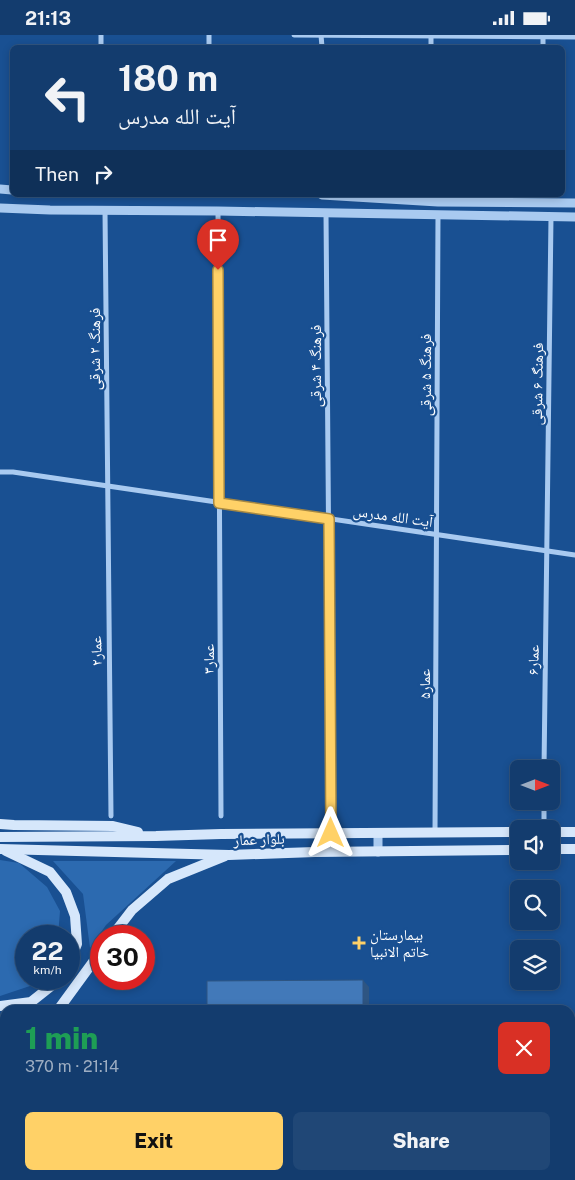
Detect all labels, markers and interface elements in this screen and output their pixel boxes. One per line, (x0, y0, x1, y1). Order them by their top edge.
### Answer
text: 21:13 (25, 7, 71, 29)
text: 180 m (118, 58, 218, 99)
icon: left (35, 65, 100, 130)
text: آیت الله مدرس (118, 103, 236, 129)
icon: right (89, 160, 117, 188)
text: Then (35, 163, 79, 185)
pin (197, 219, 239, 270)
icon: arrive (204, 226, 232, 254)
street label: فرهنگ ۲ شرقی (86, 308, 105, 390)
street label: فرهنگ ۴ شرقی (307, 325, 326, 407)
street label: فرهنگ ۵ شرقی (417, 334, 436, 416)
street label: فرهنگ ۶ شرقی (528, 343, 548, 425)
street label: آیت الله مدرس (352, 502, 435, 532)
street label: عمار۲ (87, 635, 106, 666)
street label: عمار۳ (200, 644, 218, 674)
street label: عمار۶ (524, 644, 543, 675)
street label: عمار۵ (416, 669, 434, 699)
north arrow (510, 760, 560, 810)
map controls (510, 760, 560, 990)
position arrow (304, 806, 356, 858)
button: sound (510, 820, 560, 870)
street label: بلوار عمار (232, 830, 285, 849)
button: search (510, 880, 560, 930)
speed limit sign: 30 (90, 925, 155, 990)
place label: بیمارستان خاتم الانبیا (370, 926, 430, 962)
text: 22 (32, 936, 63, 966)
marker: بیمارستان خاتم الانبیا (352, 936, 366, 950)
button: layers (510, 940, 560, 990)
text: km/h (33, 963, 62, 977)
text: 1 min (25, 1020, 98, 1056)
button: close (498, 1022, 550, 1074)
text: 370 m · 21:14 (25, 1057, 119, 1076)
button: Exit (25, 1112, 283, 1170)
button: Share (293, 1112, 550, 1170)

